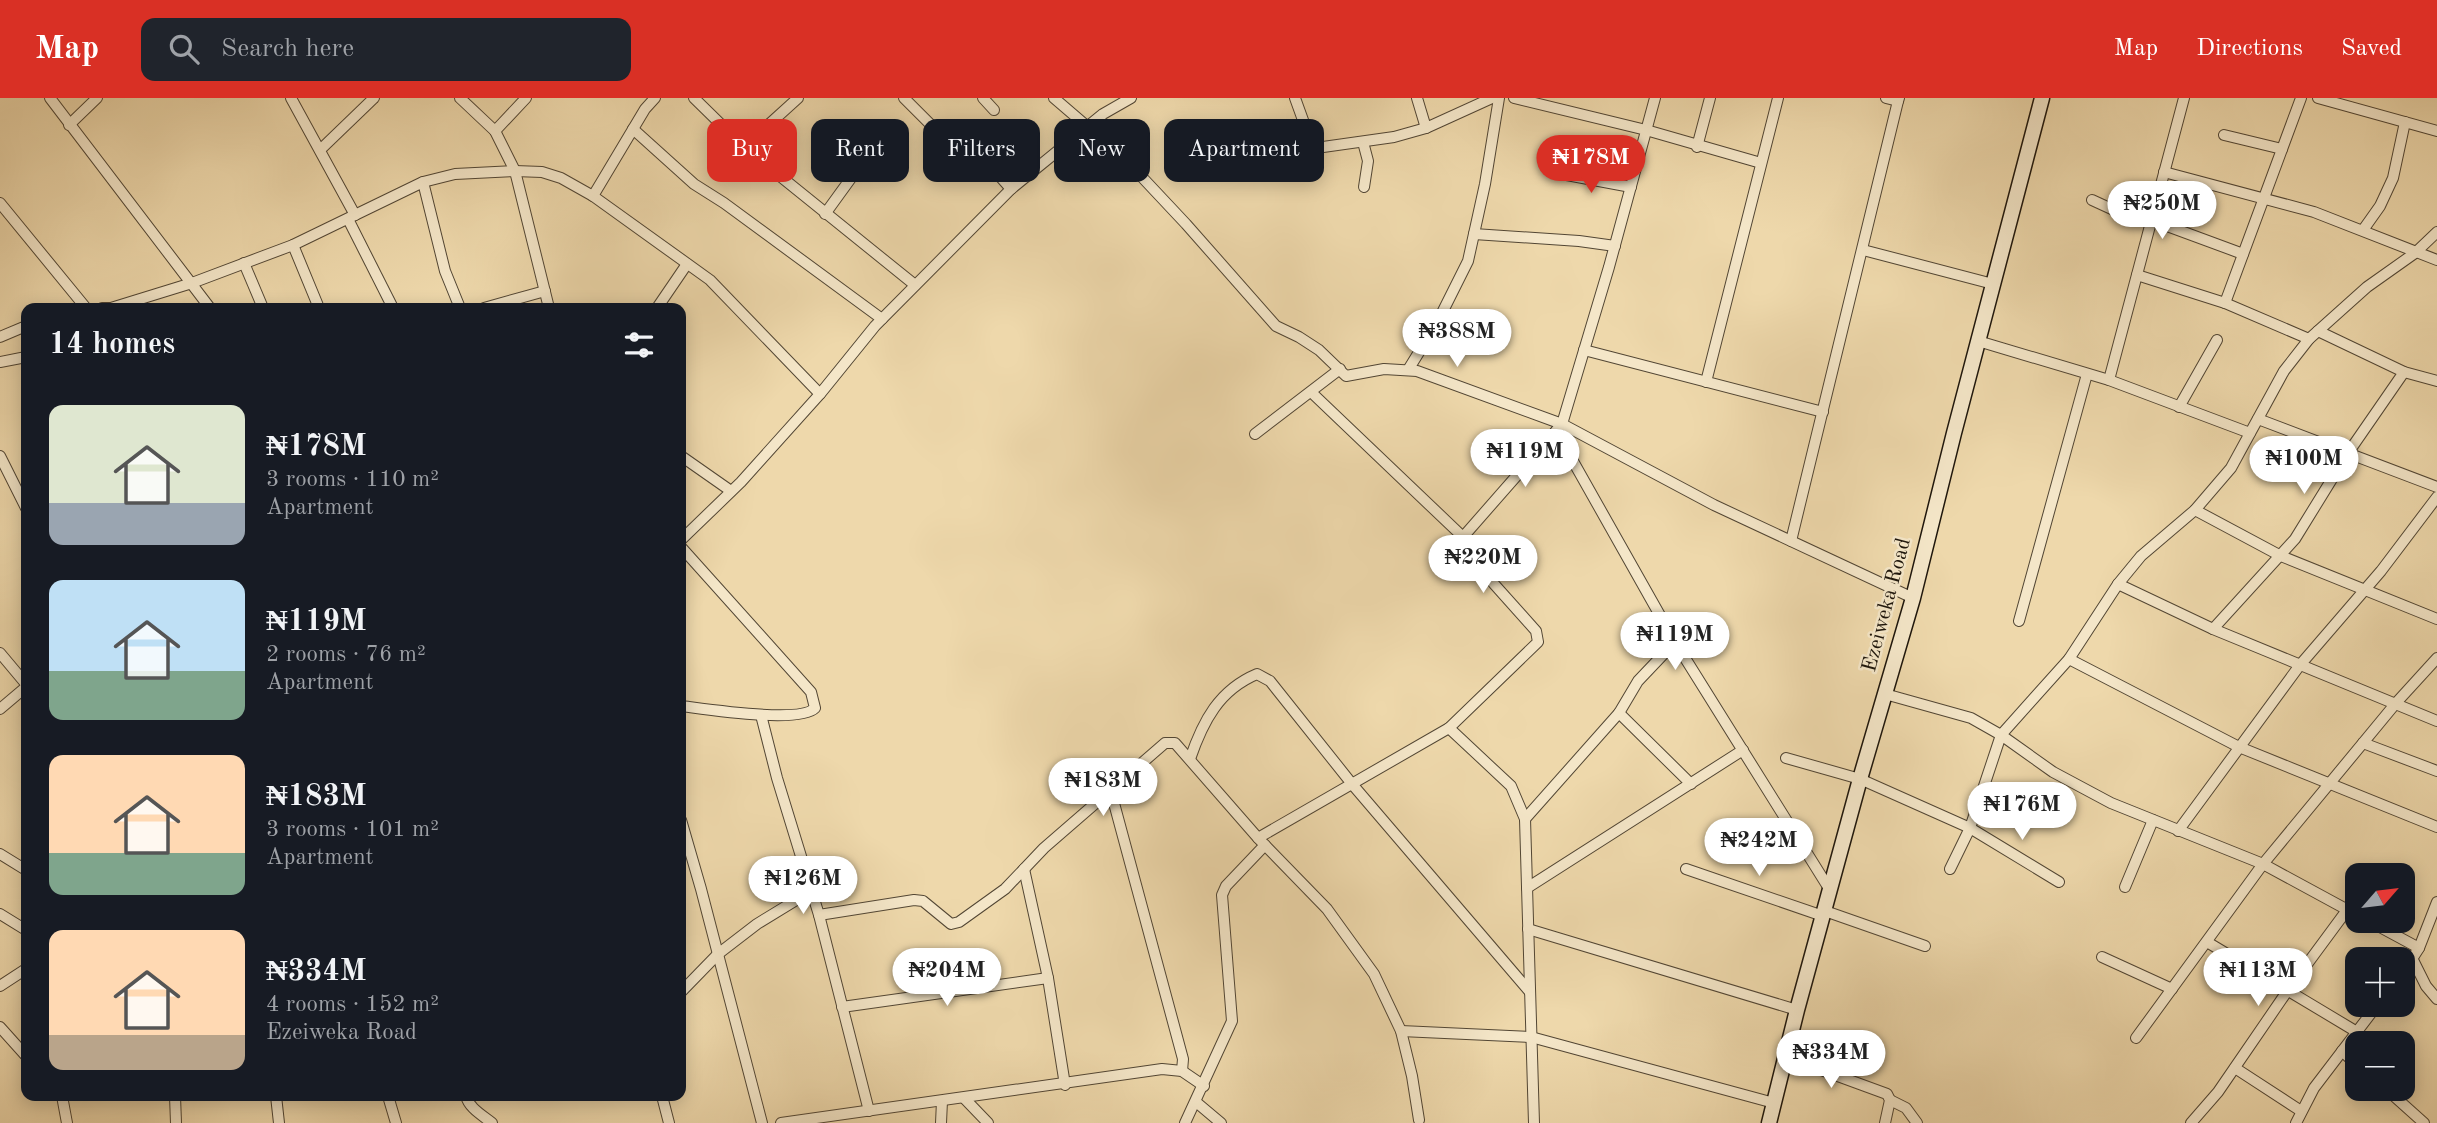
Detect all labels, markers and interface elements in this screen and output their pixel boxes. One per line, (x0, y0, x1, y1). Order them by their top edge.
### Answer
search box (141, 18, 631, 81)
icon: search (165, 30, 203, 68)
text: Map (35, 33, 99, 66)
text: Search here (221, 36, 354, 62)
text: Map (2114, 37, 2158, 61)
text: Directions (2196, 37, 2303, 61)
text: Saved (2341, 37, 2402, 61)
chip: Buy (707, 119, 797, 182)
chip: Rent (811, 119, 909, 182)
chip: Filters (923, 119, 1040, 182)
chip: New (1054, 119, 1150, 182)
chip: Apartment (1164, 119, 1324, 182)
pin: ₦178M (1542, 136, 1640, 195)
text: ₦178M (1552, 146, 1630, 169)
pin: ₦250M (2113, 181, 2211, 241)
text: ₦250M (2123, 192, 2201, 215)
pin: ₦388M (1408, 310, 1506, 369)
text: ₦388M (1418, 320, 1496, 343)
icon: filters (620, 326, 658, 364)
text: 14 homes (49, 330, 175, 360)
pin: ₦119M (1476, 430, 1574, 489)
text: ₦178M (266, 432, 367, 462)
icon: home (105, 433, 189, 517)
pin: ₦100M (2255, 436, 2353, 496)
text: ₦119M (1486, 440, 1564, 463)
text: ₦100M (2265, 447, 2343, 470)
text: 3 rooms · 110 m² (266, 468, 439, 491)
text: Apartment (266, 496, 374, 519)
pin: ₦220M (1434, 536, 1532, 595)
street label: Ezeiweka Road (1859, 536, 1915, 674)
text: ₦220M (1444, 546, 1522, 569)
text: ₦119M (266, 607, 367, 637)
icon: home (105, 608, 189, 692)
pin: ₦119M (1626, 612, 1724, 672)
text: ₦119M (1636, 623, 1714, 646)
text: 2 rooms · 76 m² (266, 643, 426, 666)
text: Apartment (266, 671, 374, 694)
pin: ₦183M (1054, 758, 1152, 818)
text: ₦183M (1064, 769, 1142, 792)
text: ₦183M (266, 782, 367, 812)
pin: ₦176M (1973, 782, 2071, 842)
icon: home (105, 783, 189, 867)
text: ₦176M (1983, 793, 2061, 816)
text: 3 rooms · 101 m² (266, 818, 439, 841)
pin: ₦242M (1710, 818, 1808, 878)
text: ₦242M (1720, 829, 1798, 852)
text: Apartment (266, 846, 374, 869)
pin: ₦126M (754, 856, 852, 916)
north arrow (2345, 863, 2415, 933)
map controls (2345, 863, 2415, 1101)
text: ₦126M (764, 867, 842, 890)
button: + (2345, 947, 2415, 1017)
pin: ₦204M (898, 948, 996, 1008)
pin: ₦113M (2209, 948, 2307, 1008)
text: ₦334M (266, 957, 367, 987)
icon: home (105, 958, 189, 1042)
text: ₦204M (908, 959, 986, 982)
text: ₦113M (2219, 959, 2297, 982)
text: 4 rooms · 152 m² (266, 993, 439, 1016)
text: Ezeiweka Road (266, 1021, 417, 1044)
pin: ₦334M (1782, 1030, 1880, 1090)
button: − (2345, 1031, 2415, 1101)
text: ₦334M (1792, 1041, 1870, 1064)

